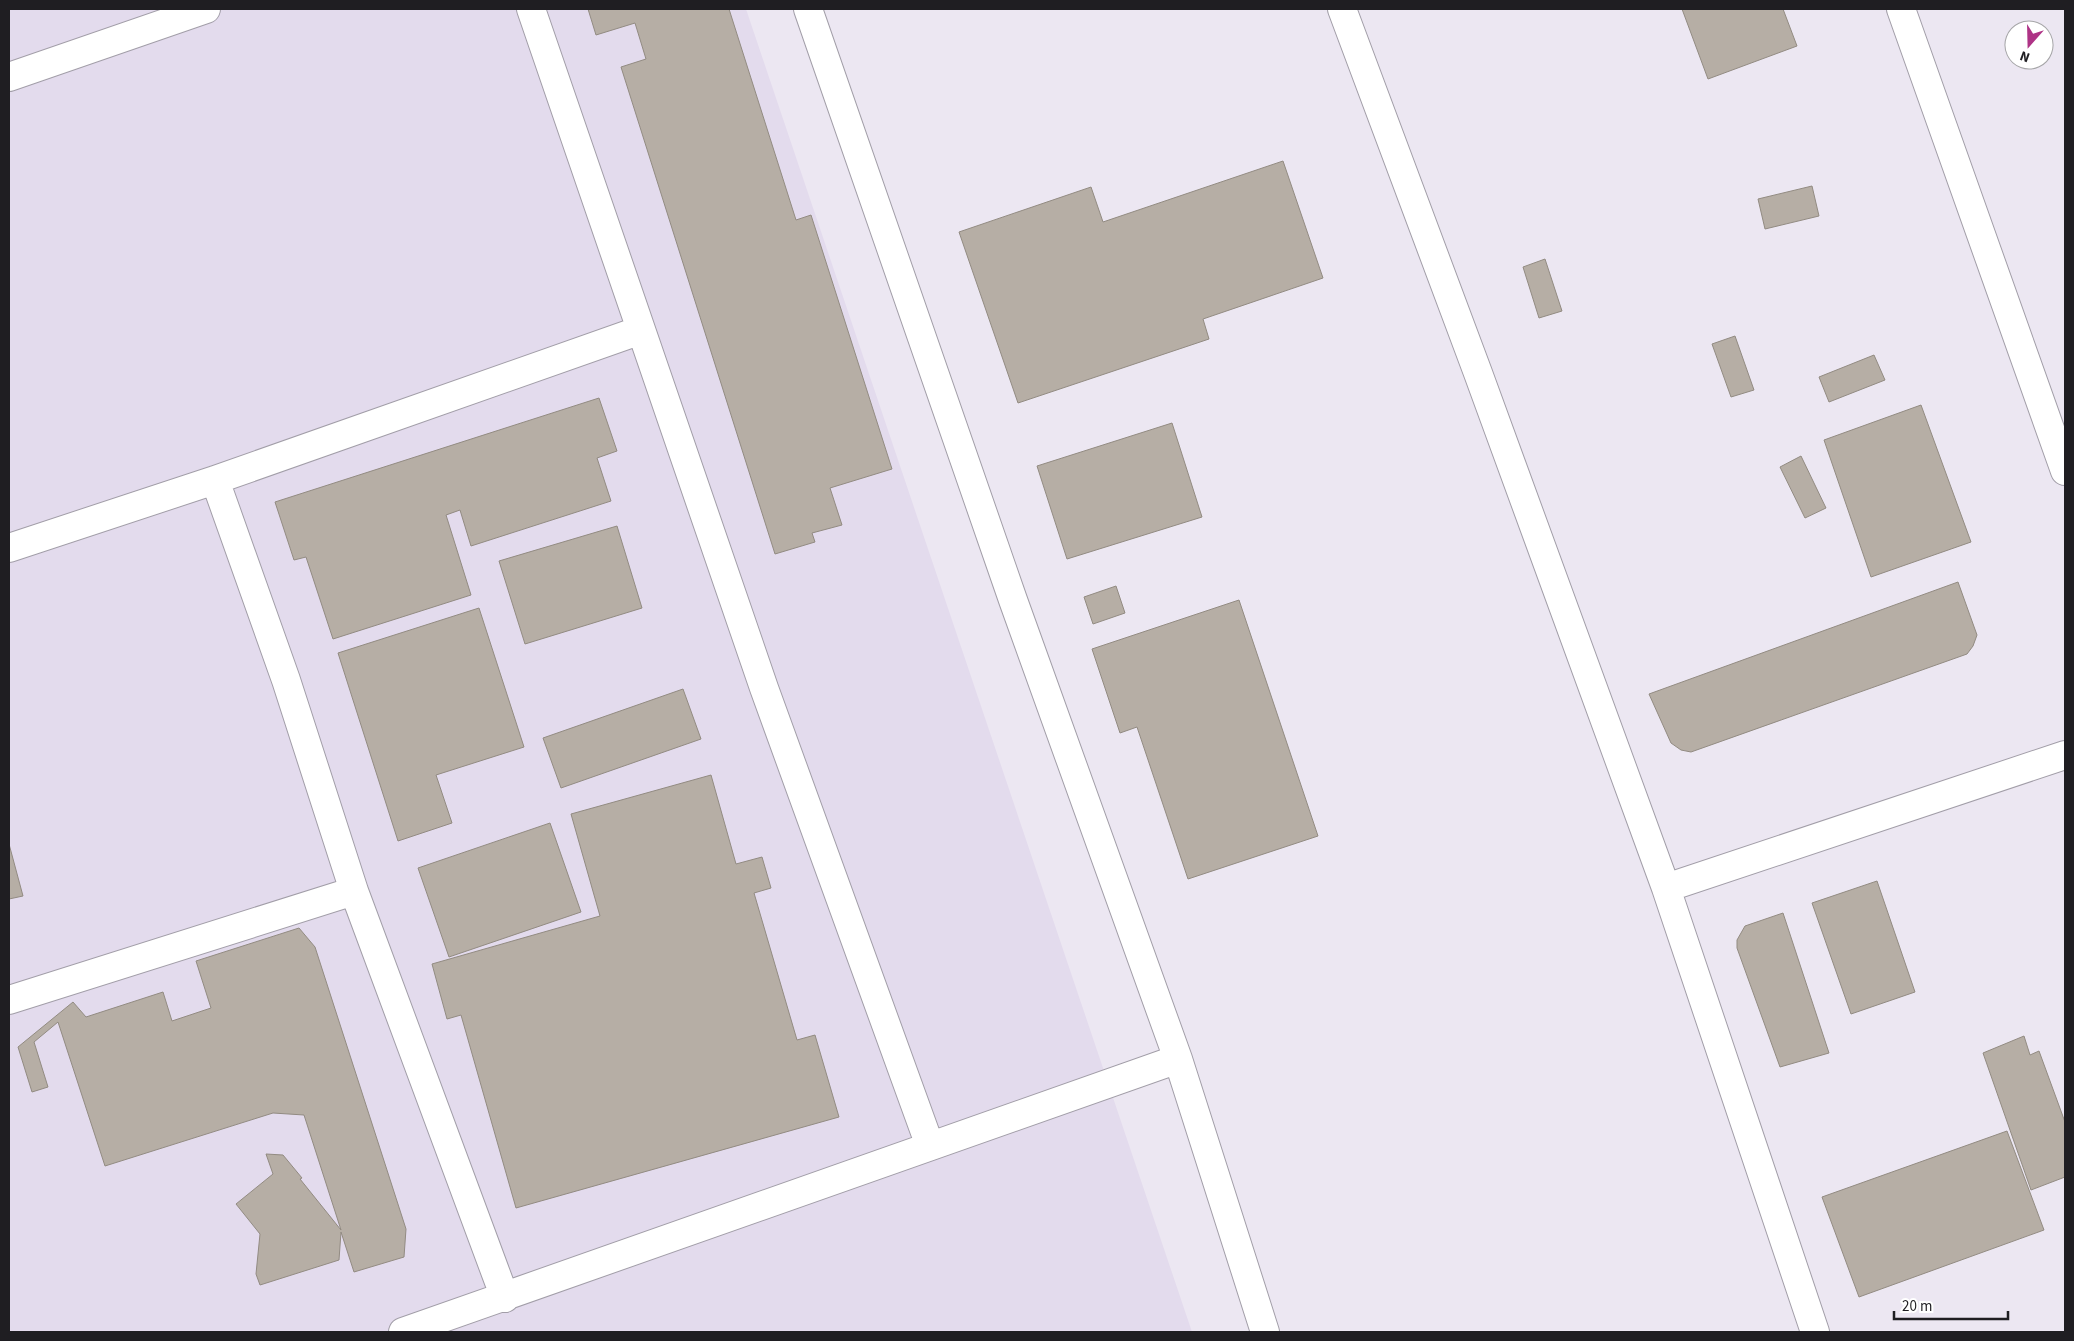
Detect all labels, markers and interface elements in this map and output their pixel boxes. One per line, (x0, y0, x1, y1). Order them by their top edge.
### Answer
north arrow (2004, 20, 2054, 70)
text: N (2017, 45, 2033, 67)
scale bar (1894, 1288, 2008, 1320)
text: 20 m (1902, 1296, 1932, 1317)

